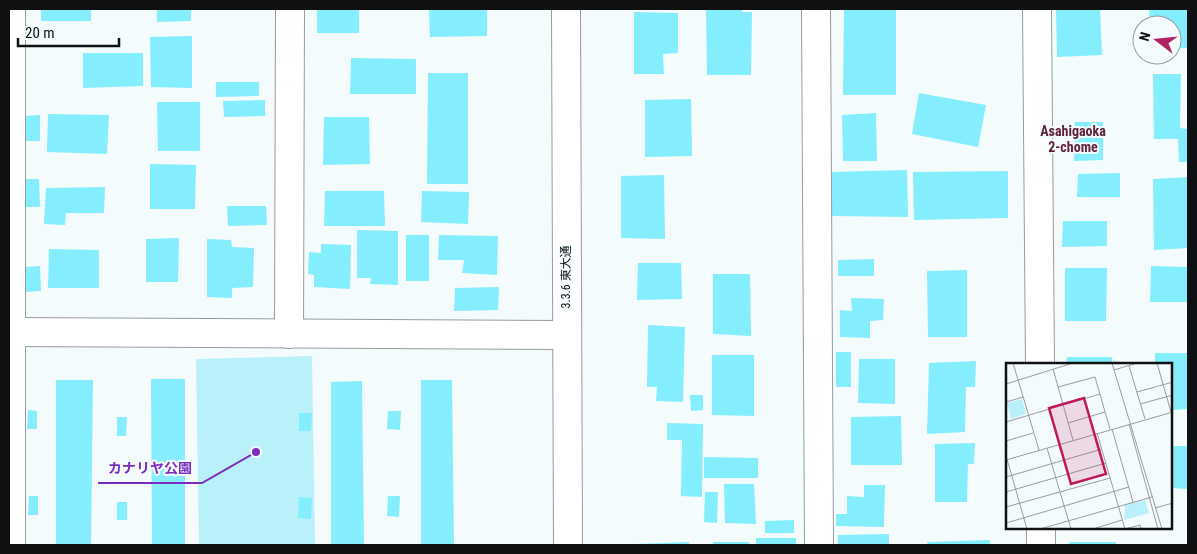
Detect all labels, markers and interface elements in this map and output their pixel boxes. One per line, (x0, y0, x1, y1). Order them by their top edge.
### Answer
scale bar (18, 15, 119, 47)
north arrow (1132, 15, 1182, 65)
text: 20 m (25, 24, 55, 42)
text: N (1136, 30, 1153, 43)
district label: Asahigaoka 2-chome (1040, 123, 1106, 155)
street label: 3.3.6 東大通 (559, 246, 573, 308)
inset map (1006, 363, 1172, 529)
callout: カナリヤ公園 (98, 454, 202, 483)
text: カナリヤ公園 (108, 460, 192, 476)

